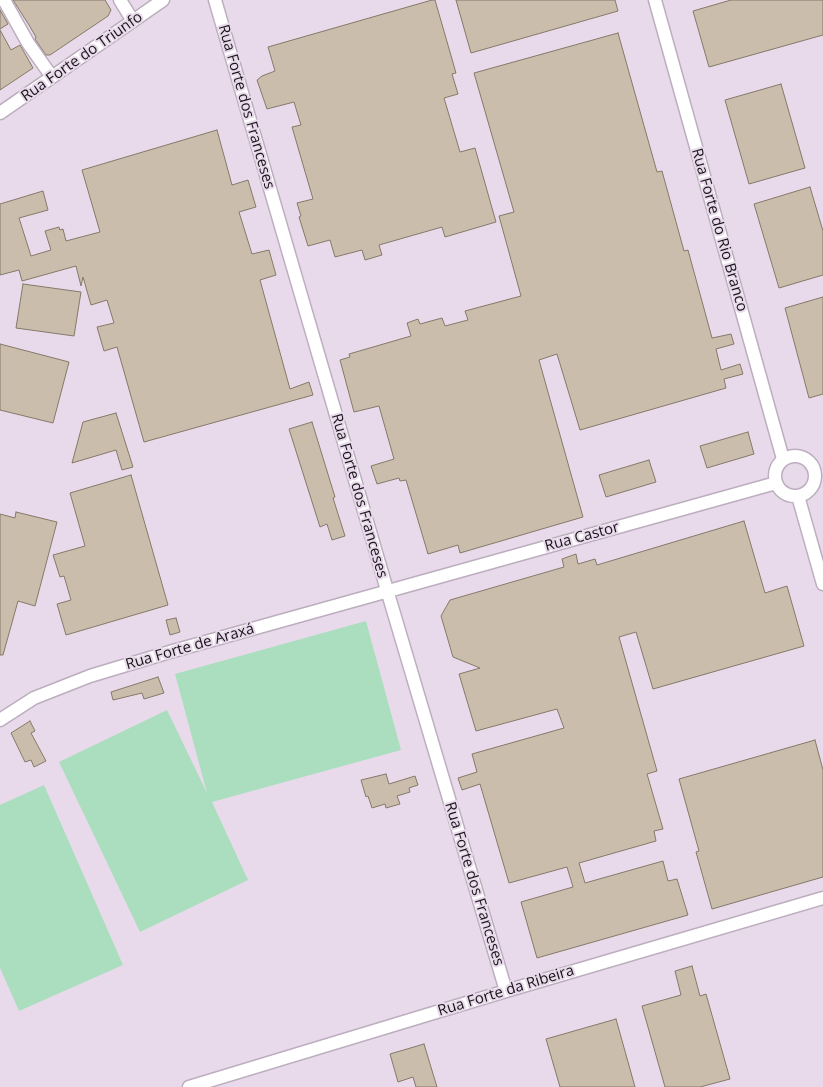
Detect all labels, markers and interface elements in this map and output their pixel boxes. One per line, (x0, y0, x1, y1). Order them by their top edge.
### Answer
street label: Rua Forte do Triunfo (18, 8, 146, 106)
street label: Rua Forte dos Franceses (214, 23, 278, 191)
street label: Rua Forte do Rio Branco (687, 146, 751, 314)
street label: Rua Forte dos Franceses (327, 412, 391, 580)
street label: Rua Castor (543, 518, 621, 556)
street label: Rua Forte de Araxá (124, 620, 256, 674)
street label: Rua Forte dos Franceses (441, 800, 507, 968)
street label: Rua Forte da Ribeira (436, 962, 576, 1020)

